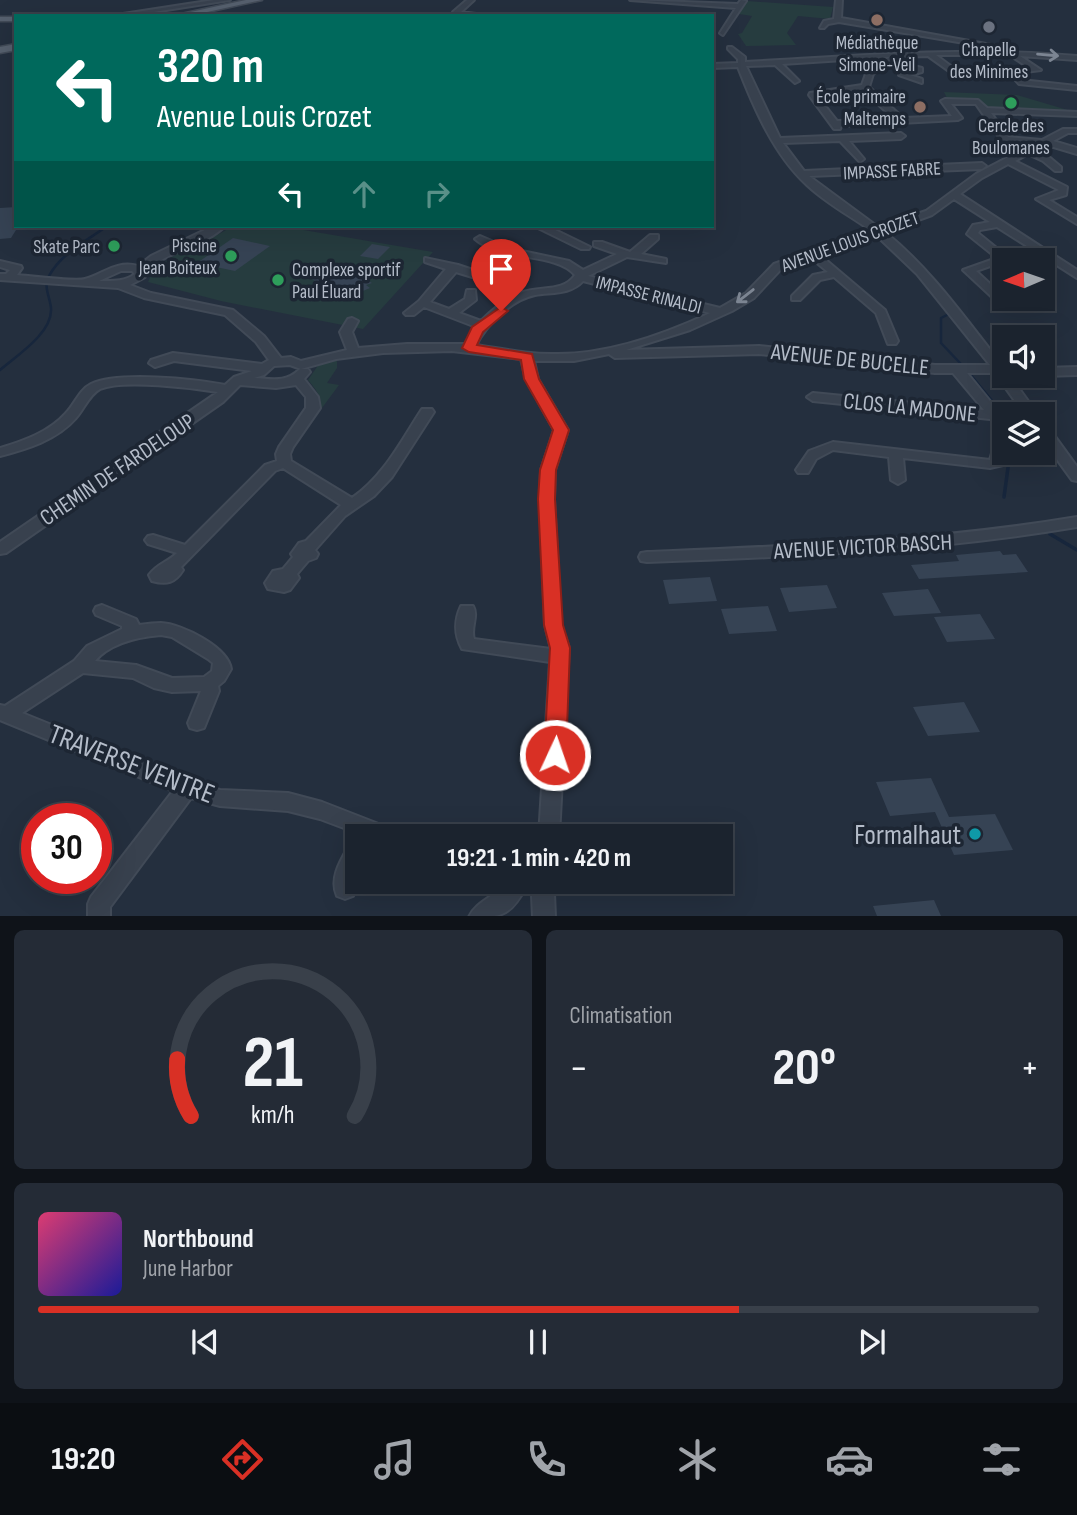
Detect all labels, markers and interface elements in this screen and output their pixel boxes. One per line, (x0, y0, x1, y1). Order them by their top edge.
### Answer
marker: Médiathèque Simone-Veil (869, 12, 885, 28)
marker: Chapelle des Minimes (981, 19, 997, 35)
place label: Médiathèque Simone-Veil (836, 32, 918, 77)
text: 320 m (157, 38, 264, 97)
place label: Chapelle des Minimes (950, 39, 1028, 84)
icon: left (42, 42, 133, 133)
one-way arrow (1036, 49, 1059, 62)
place label: École primaire Maltemps (816, 86, 906, 131)
marker: Cercle des Boulomanes (1003, 95, 1019, 111)
text: Avenue Louis Crozet (157, 98, 372, 137)
marker: École primaire Maltemps (912, 99, 928, 115)
place label: Cercle des Boulomanes (972, 115, 1050, 160)
street label: IMPASSE FABRE (843, 157, 942, 186)
icon: left (272, 175, 310, 213)
icon: ahead (345, 175, 383, 213)
icon: right (418, 175, 456, 213)
street label: AVENUE LOUIS CROZET (778, 207, 923, 278)
place label: Piscine Jean Boiteux (138, 235, 217, 280)
place label: Skate Parc (33, 236, 100, 259)
marker: Skate Parc (106, 238, 122, 254)
pin (471, 239, 531, 311)
marker: Piscine Jean Boiteux (223, 248, 239, 264)
north arrow (992, 248, 1055, 312)
map controls (992, 248, 1055, 465)
icon: arrive (482, 250, 520, 288)
place label: Complexe sportif Paul Éluard (292, 259, 401, 304)
street label: IMPASSE RINALDI (593, 271, 704, 320)
marker: Complexe sportif Paul Éluard (270, 272, 286, 288)
one-way arrow (737, 288, 755, 303)
button: sound (992, 325, 1055, 388)
street label: AVENUE DE BUCELLE (769, 338, 930, 382)
street label: CLOS LA MADONE (842, 387, 978, 429)
button: layers (992, 402, 1055, 465)
street label: CHEMIN DE FARDELOUP (35, 408, 200, 532)
street label: AVENUE VICTOR BASCH (772, 528, 953, 566)
street label: TRAVERSE VENTRE (44, 718, 219, 811)
position arrow (518, 718, 592, 792)
speed limit sign: 30 (21, 803, 112, 894)
place label: Formalhaut (854, 819, 961, 852)
marker: Formalhaut (967, 826, 983, 842)
text: 19:21 · 1 min · 420 m (447, 843, 631, 874)
text: Climatisation (570, 1002, 672, 1030)
text: 21 (242, 1020, 303, 1108)
text: 20° (772, 1037, 836, 1100)
text: − (570, 1046, 588, 1091)
text: + (1020, 1046, 1039, 1091)
text: km/h (251, 1099, 294, 1130)
text: Northbound (143, 1224, 254, 1255)
text: June Harbor (143, 1255, 233, 1283)
icon: previous (186, 1323, 224, 1361)
icon: pause (519, 1323, 557, 1361)
icon: next (853, 1323, 891, 1361)
icon: directions (218, 1435, 267, 1484)
icon: music (370, 1435, 419, 1484)
icon: phone (522, 1435, 571, 1484)
icon: climate (673, 1435, 722, 1484)
icon: car (825, 1435, 874, 1484)
icon: filters (977, 1435, 1026, 1484)
text: 19:20 (51, 1440, 115, 1479)

